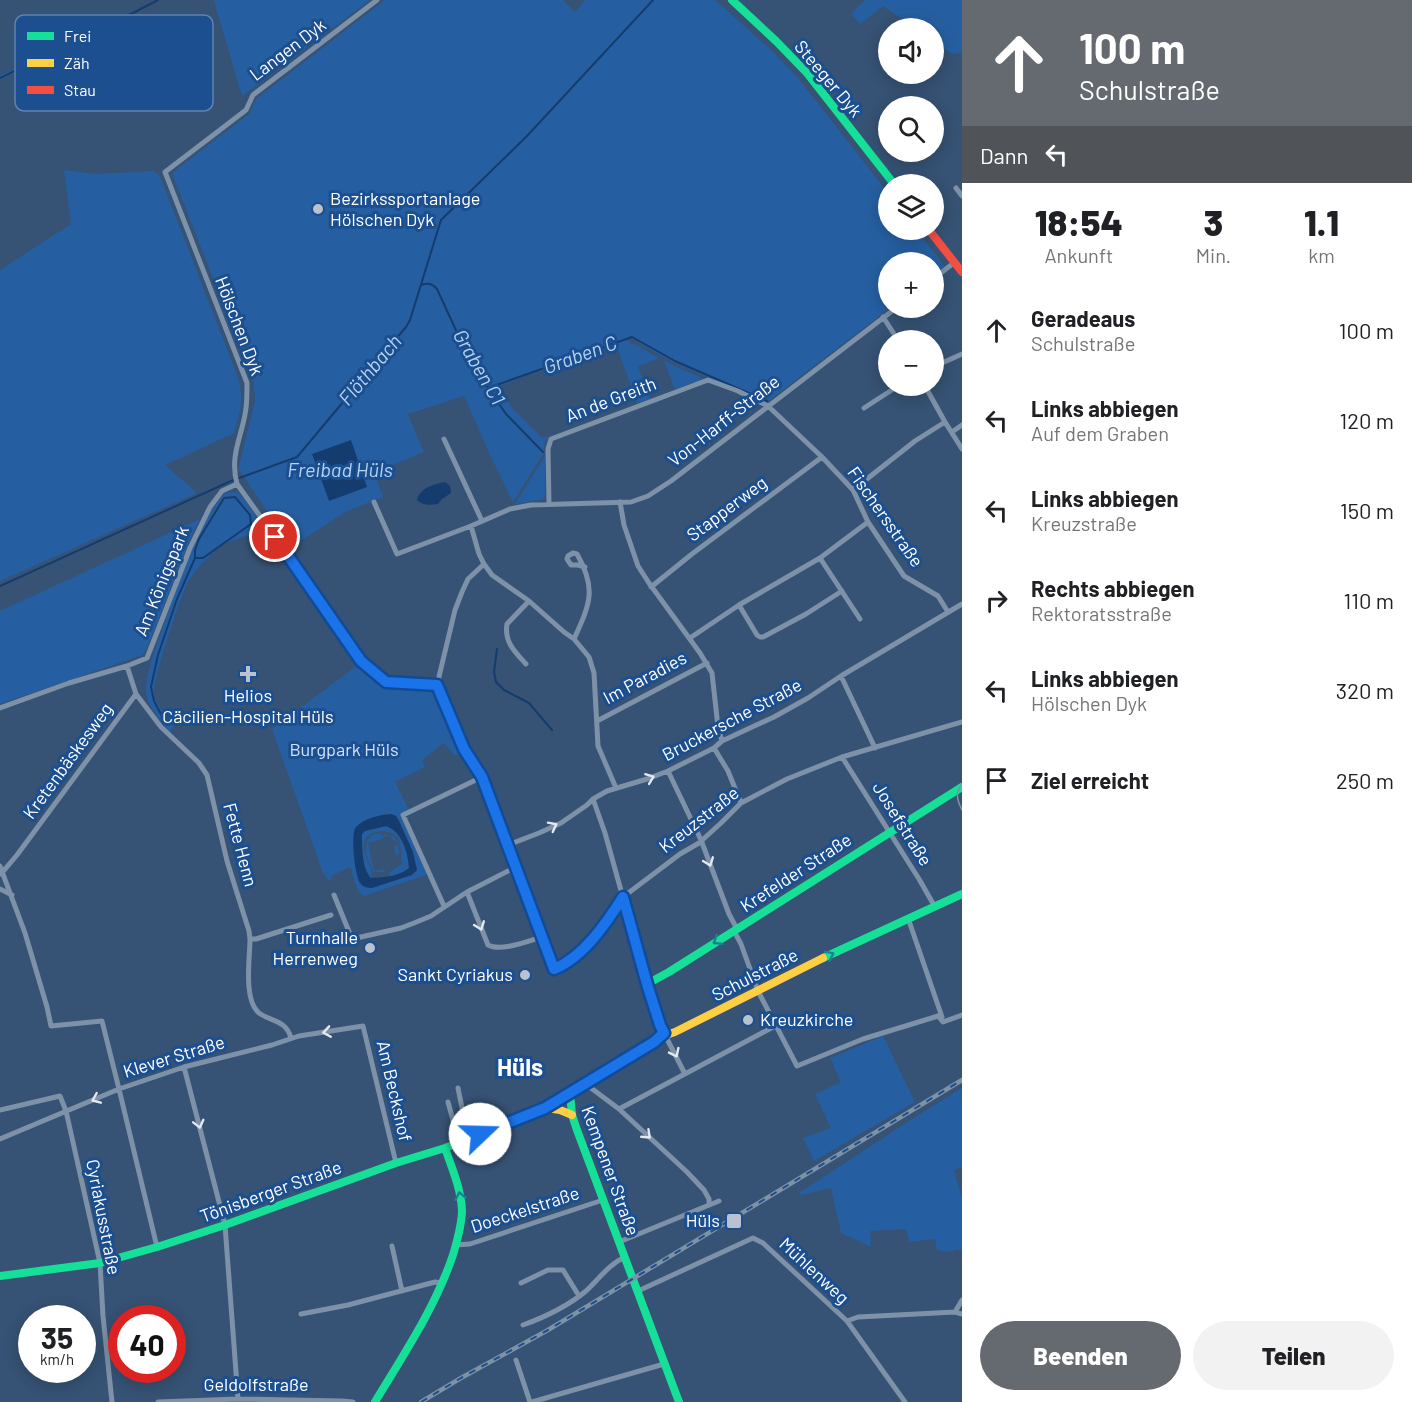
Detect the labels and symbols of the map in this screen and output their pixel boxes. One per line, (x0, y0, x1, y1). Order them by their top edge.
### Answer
street label: Langen Dyk (245, 13, 330, 85)
legend (15, 15, 213, 111)
text: Frei (64, 26, 91, 45)
street label: Steeger Dyk (790, 35, 867, 121)
text: Zäh (64, 53, 90, 72)
text: Stau (64, 80, 96, 99)
place label: Bezirkssportanlage Hölschen Dyk (330, 187, 480, 230)
marker: Bezirkssportanlage Hölschen Dyk (311, 202, 325, 216)
street label: Hölschen Dyk (211, 273, 269, 378)
water label: Graben C1 (449, 325, 511, 409)
water label: Flöthbach (333, 329, 406, 410)
water label: Graben C (540, 330, 620, 378)
street label: Von-Harff-Straße (663, 370, 784, 471)
street label: An de Greith (562, 372, 659, 426)
water label: Freibad Hüls (287, 457, 393, 481)
street label: Fischersstraße (843, 462, 929, 571)
street label: Stapperweg (682, 471, 771, 545)
pin (249, 511, 300, 562)
street label: Am Königspark (129, 522, 193, 639)
street label: Im Paradies (599, 646, 690, 708)
marker: Helios Cäcilien-Hospital Hüls (239, 665, 257, 683)
street label: Bruckersche Straße (658, 673, 805, 765)
place label: Helios Cäcilien-Hospital Hüls (162, 684, 334, 727)
street label: Kretenbäskesweg (18, 698, 117, 823)
park label: Burgpark Hüls (289, 738, 399, 760)
one-way arrow (643, 773, 654, 785)
street label: Josefstraße (868, 777, 937, 870)
street label: Kreuzstraße (654, 781, 743, 857)
street label: Fette Henn (219, 800, 263, 889)
one-way arrow (547, 822, 558, 834)
street label: Krefelder Straße (736, 828, 855, 916)
one-way arrow (702, 856, 715, 867)
one-way arrow (473, 920, 486, 931)
place label: Turnhalle Herrenweg (273, 926, 358, 969)
one-way arrow (713, 934, 723, 946)
marker: Turnhalle Herrenweg (363, 941, 377, 955)
street label: Schulstraße (708, 943, 801, 1005)
one-way arrow (824, 950, 835, 962)
place label: Sankt Cyriakus (398, 963, 513, 985)
marker: Sankt Cyriakus (518, 968, 532, 982)
place label: Kreuzkirche (760, 1008, 853, 1030)
marker: Kreuzkirche (741, 1013, 755, 1027)
one-way arrow (323, 1025, 332, 1037)
street label: Klever Straße (120, 1030, 227, 1082)
street label: Am Beckshof (373, 1038, 417, 1143)
one-way arrow (668, 1047, 679, 1057)
district label: Hüls (497, 1052, 543, 1081)
one-way arrow (91, 1092, 102, 1104)
position arrow (448, 1102, 512, 1166)
street label: Kempener Straße (577, 1103, 645, 1238)
one-way arrow (192, 1118, 204, 1129)
one-way arrow (640, 1128, 651, 1139)
street label: Tönisberger Straße (197, 1155, 344, 1227)
street label: Cyriakusstraße (82, 1157, 126, 1276)
street label: Doeckelstraße (468, 1181, 582, 1237)
one-way arrow (454, 1191, 467, 1201)
place label: Hüls (686, 1209, 720, 1231)
marker: Hüls (725, 1212, 743, 1230)
street label: Mühlenweg (775, 1232, 854, 1308)
speed limit sign: 40 (108, 1305, 186, 1383)
street label: Geldolfstraße (203, 1373, 309, 1395)

